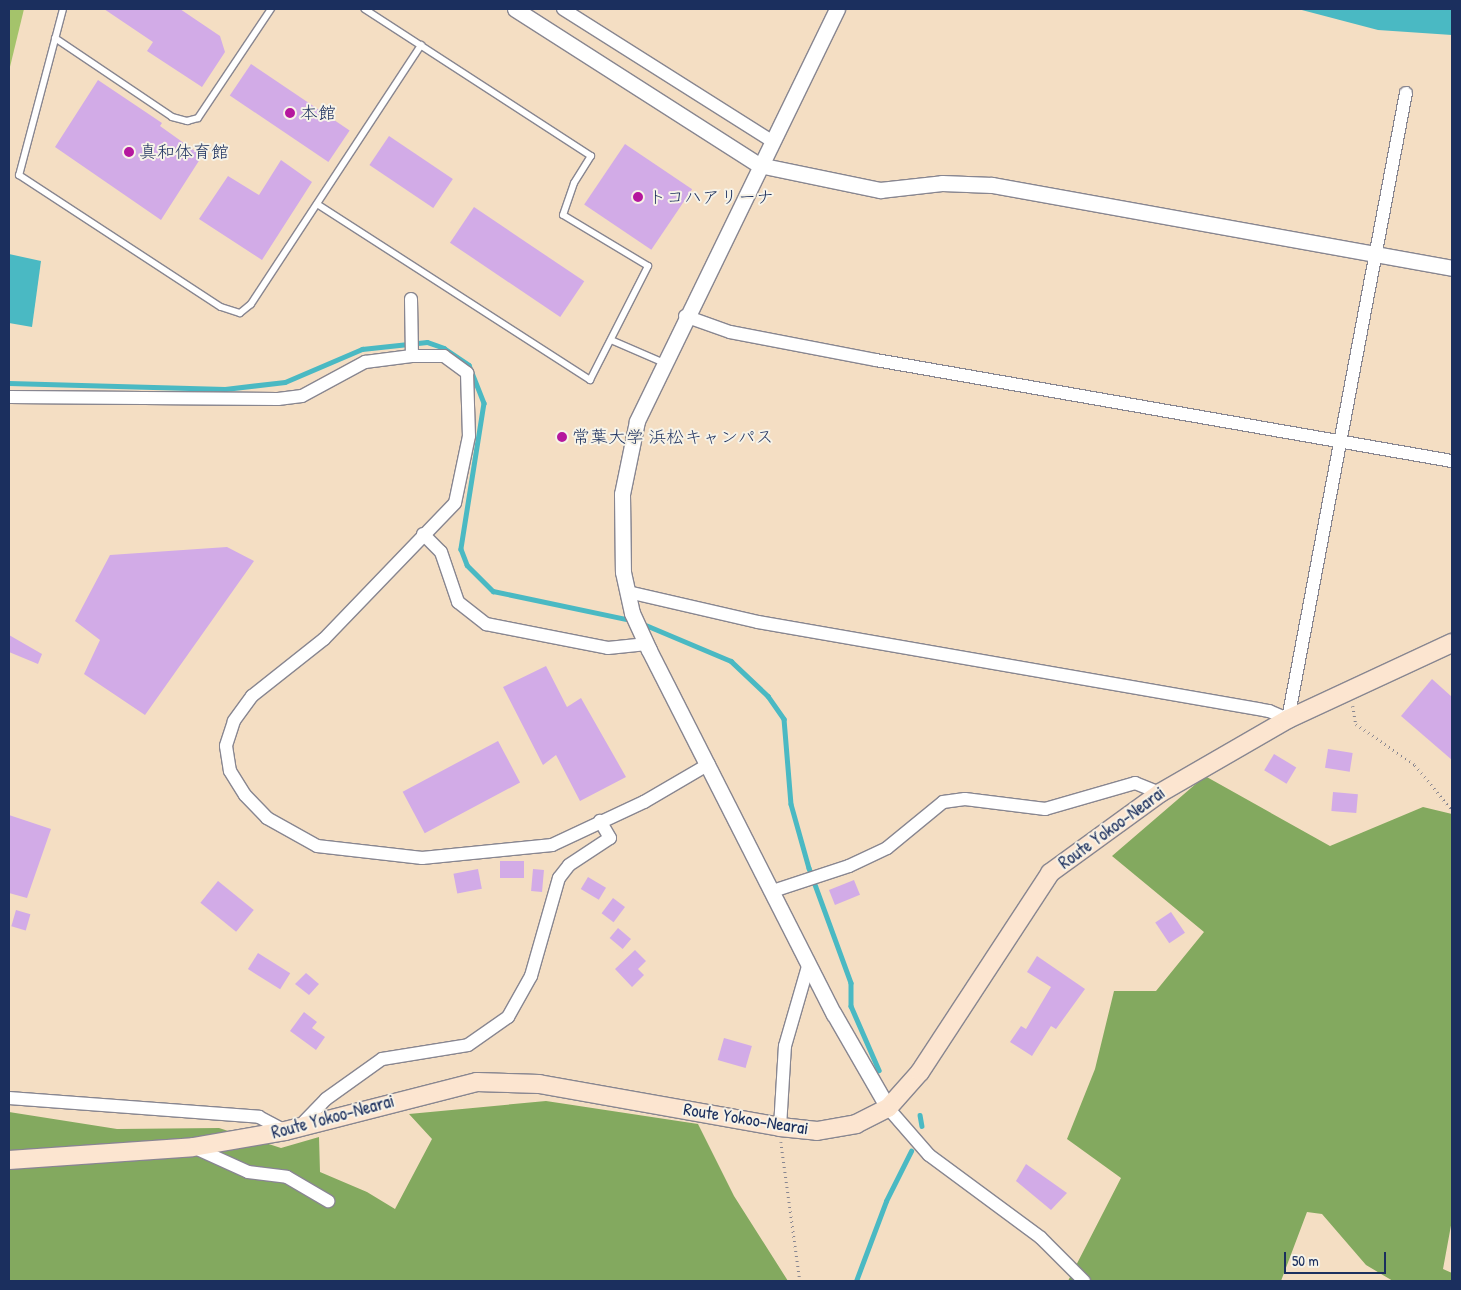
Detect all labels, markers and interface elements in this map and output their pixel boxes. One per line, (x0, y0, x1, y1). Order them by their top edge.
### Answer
place label: 本館 (300, 102, 336, 124)
marker: 本館 (284, 107, 296, 119)
place label: 真和体育館 (139, 141, 229, 163)
marker: 真和体育館 (123, 146, 135, 158)
place label: トコハアリーナ (648, 186, 774, 208)
marker: トコハアリーナ (632, 191, 644, 203)
place label: 常葉大学 浜松キャンパス (572, 426, 774, 448)
marker: 常葉大学 浜松キャンパス (556, 431, 568, 443)
street label: Route Yokoo-Nearai (1055, 782, 1169, 874)
street label: Route Yokoo-Nearai (269, 1090, 397, 1144)
street label: Route Yokoo-Nearai (682, 1098, 810, 1140)
scale bar (1286, 1242, 1388, 1274)
text: 50 m (1292, 1250, 1319, 1271)

